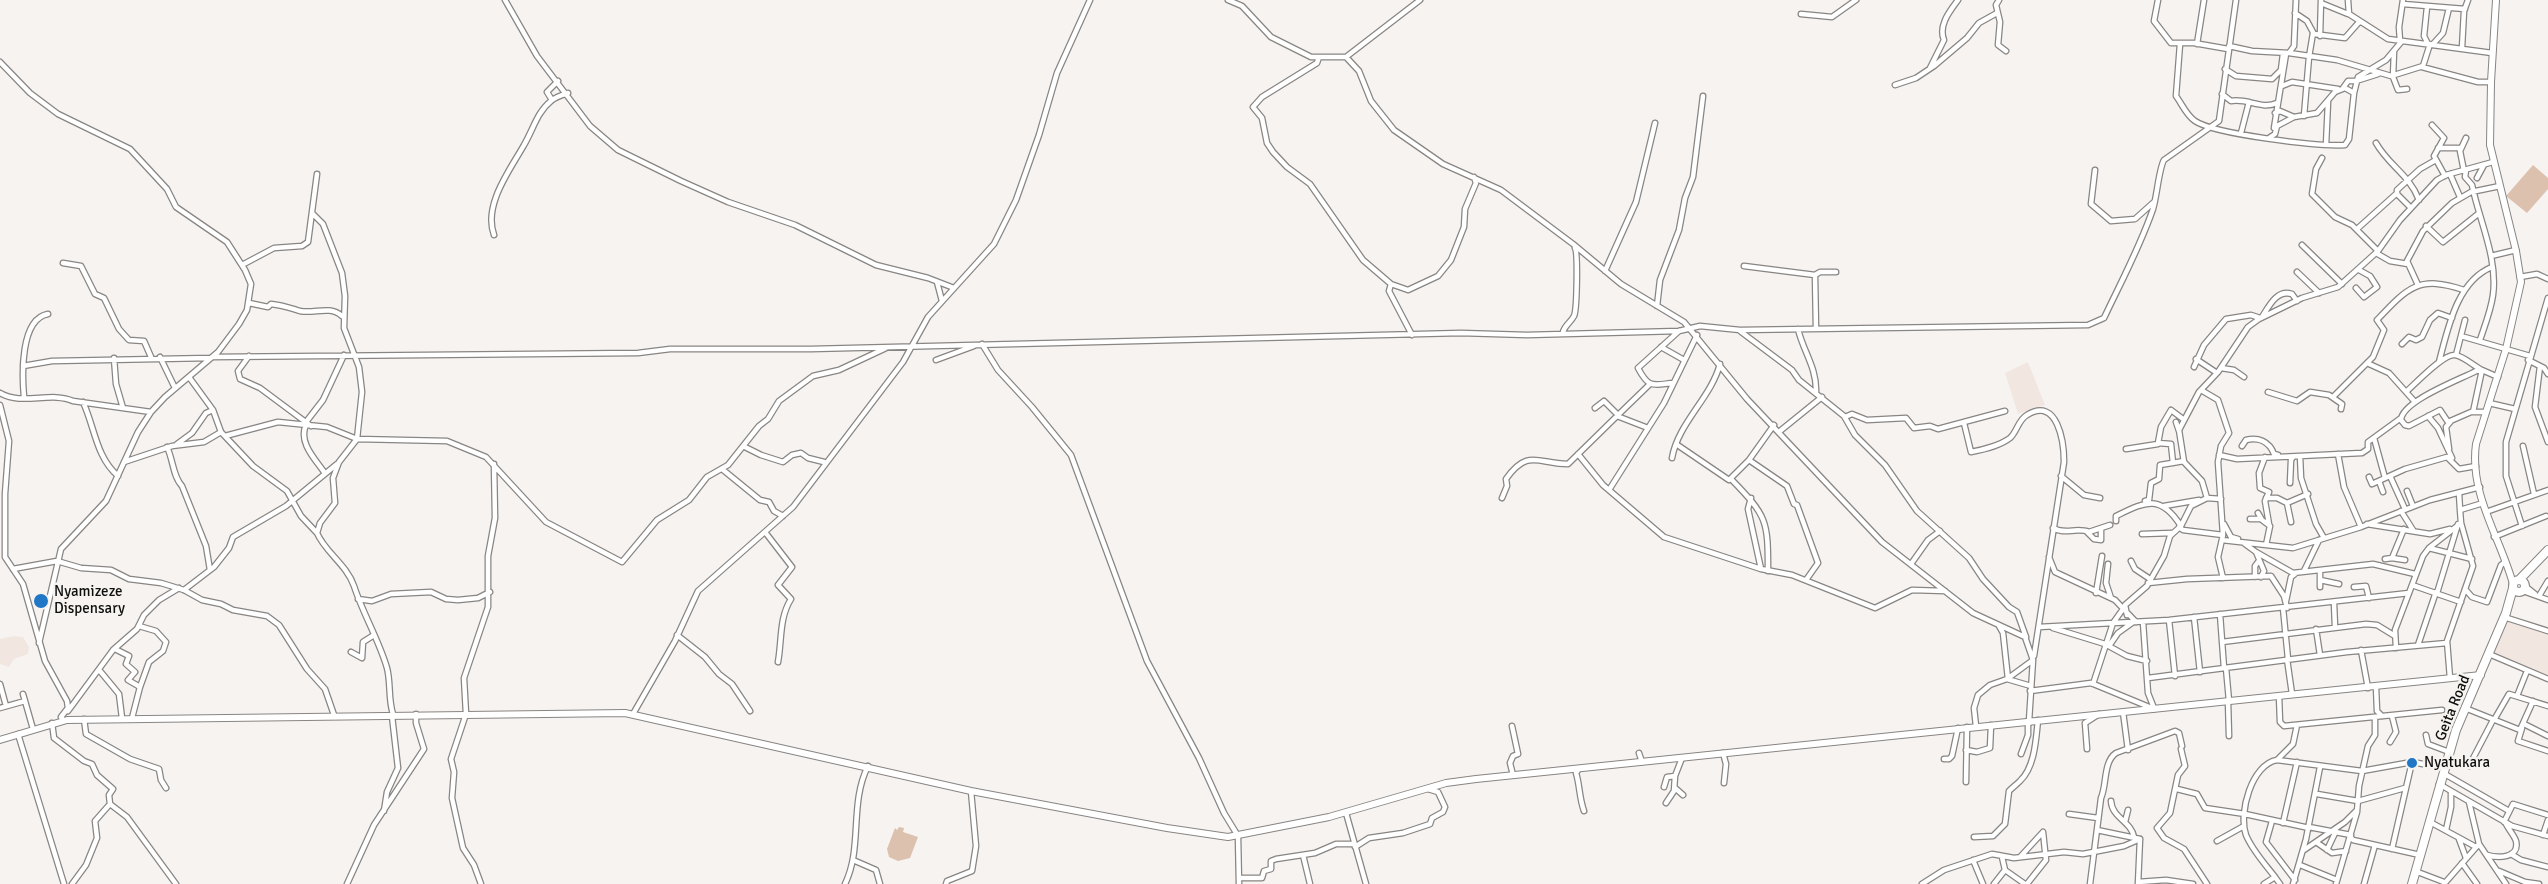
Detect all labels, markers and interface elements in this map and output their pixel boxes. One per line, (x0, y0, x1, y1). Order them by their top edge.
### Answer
place label: Nyamizeze Dispensary (54, 583, 125, 618)
marker: Nyamizeze Dispensary (32, 592, 50, 610)
street label: Geita Road (2432, 672, 2474, 744)
place label: Nyatukara (2424, 754, 2490, 772)
marker: Nyatukara (2405, 756, 2419, 770)

